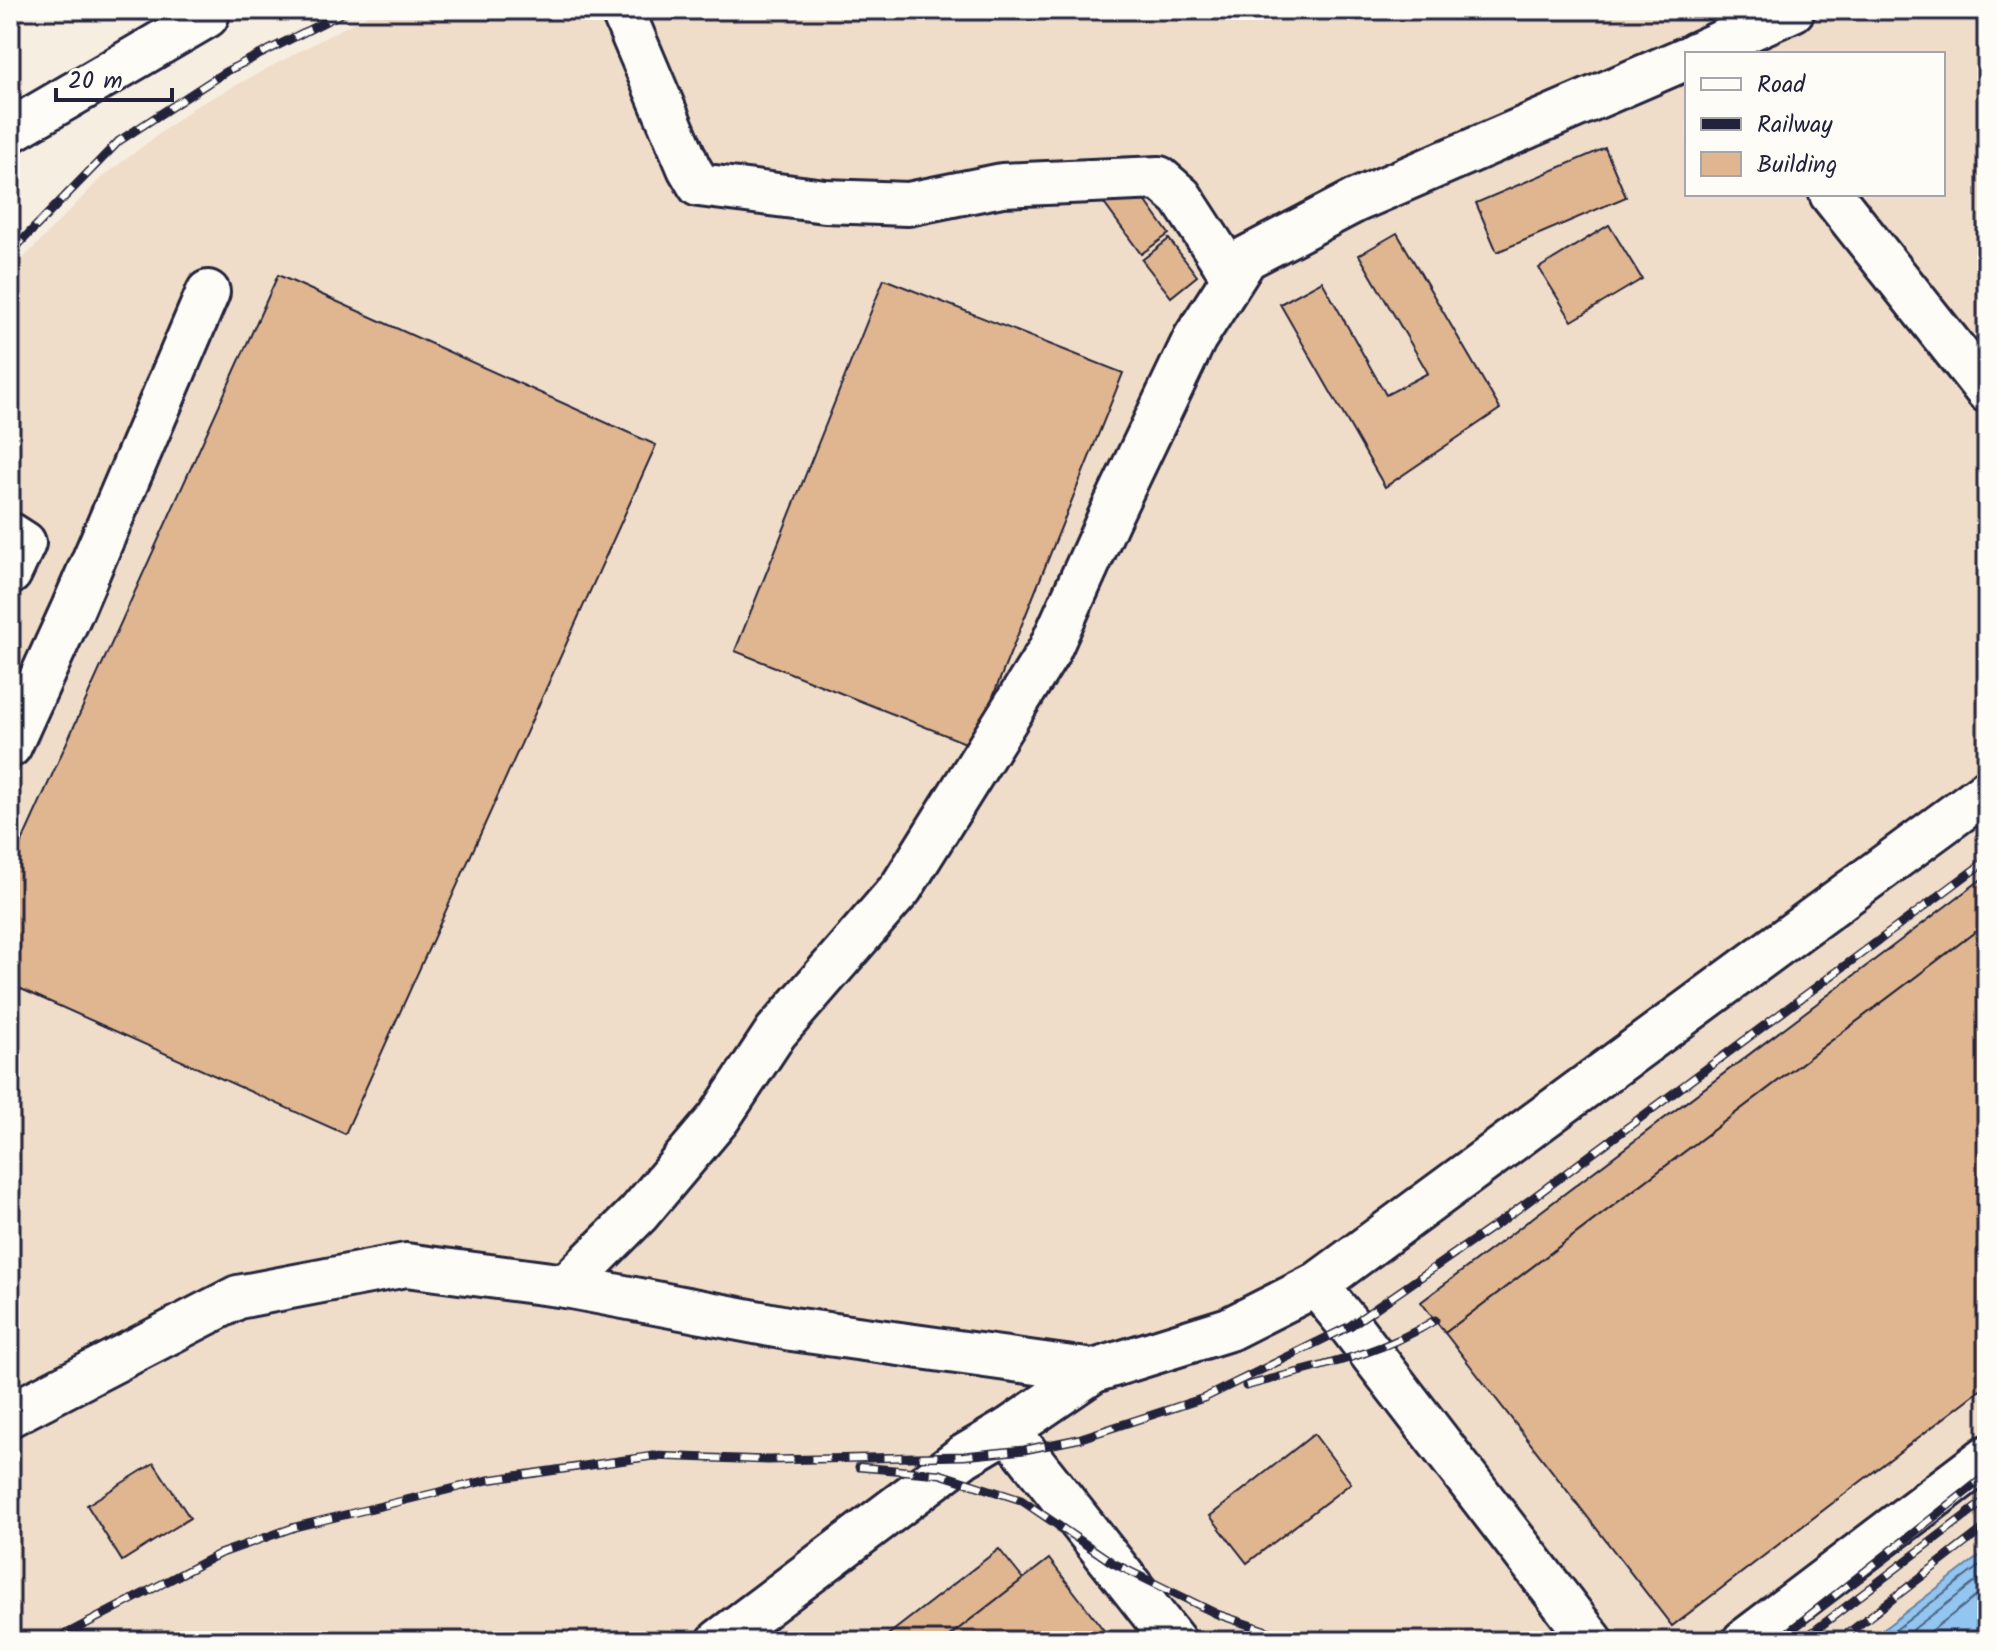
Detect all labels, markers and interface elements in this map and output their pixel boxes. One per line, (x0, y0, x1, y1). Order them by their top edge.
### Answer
scale bar (56, 52, 172, 102)
legend (1685, 52, 1945, 196)
text: 20 m (68, 62, 123, 101)
text: Road (1757, 66, 1806, 105)
text: Railway (1757, 106, 1833, 145)
text: Building (1757, 146, 1837, 185)

